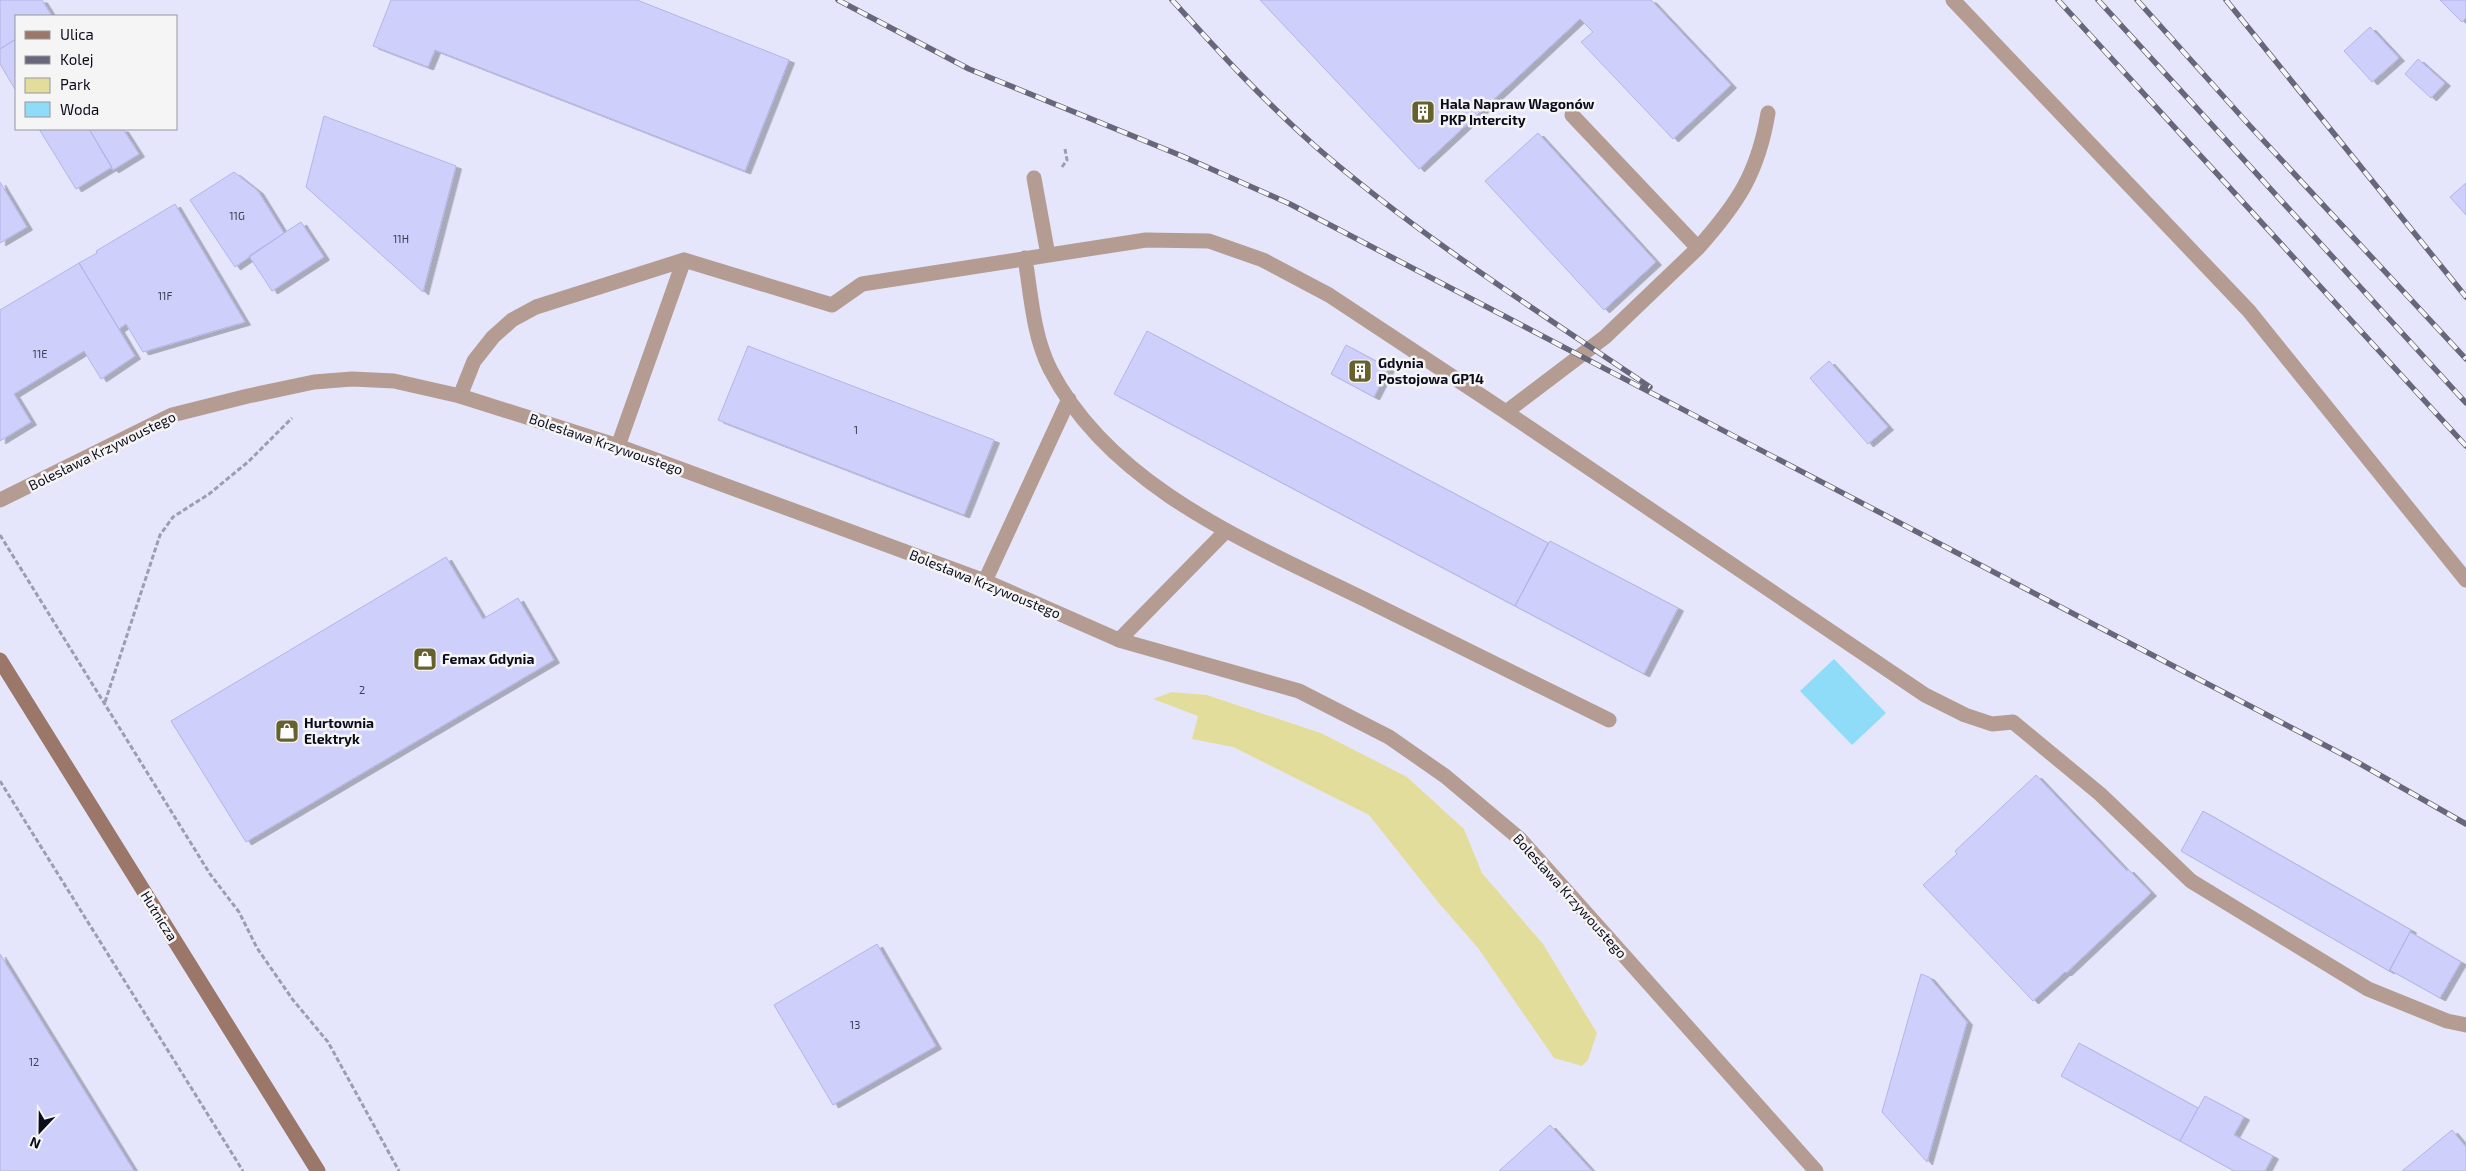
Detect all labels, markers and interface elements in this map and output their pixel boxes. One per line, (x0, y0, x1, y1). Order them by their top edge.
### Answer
legend (15, 15, 178, 130)
text: Ulica (60, 25, 94, 43)
text: Kolej (60, 50, 93, 69)
text: Park (60, 75, 91, 93)
place label: Hala Napraw Wagonów PKP Intercity (1440, 95, 1595, 128)
building icon: Hala Napraw Wagonów PKP Intercity (1410, 99, 1436, 125)
text: Woda (60, 100, 99, 118)
house number: 11G (229, 209, 245, 222)
house number: 11H (393, 232, 409, 245)
house number: 11F (158, 289, 172, 302)
house number: 11E (33, 347, 47, 360)
place label: Gdynia Postojowa GP14 (1378, 354, 1484, 387)
building icon: Gdynia Postojowa GP14 (1347, 358, 1373, 384)
street label: Bolesława Krzywoustego (25, 407, 178, 494)
street label: Bolesława Krzywoustego (527, 409, 685, 478)
house number: 1 (854, 423, 858, 436)
street label: Bolesława Krzywoustego (907, 545, 1063, 622)
shop icon: Femax Gdynia (412, 646, 438, 672)
place label: Femax Gdynia (442, 650, 534, 667)
house number: 2 (359, 683, 365, 696)
place label: Hurtownia Elektryk (304, 714, 374, 747)
shop icon: Hurtownia Elektryk (274, 718, 300, 744)
street label: Bolesława Krzywoustego (1510, 830, 1631, 961)
street label: Hutnicza (137, 888, 181, 944)
house number: 13 (850, 1018, 860, 1031)
house number: 12 (29, 1055, 39, 1068)
north arrow (15, 1106, 65, 1156)
text: N (27, 1134, 43, 1153)

